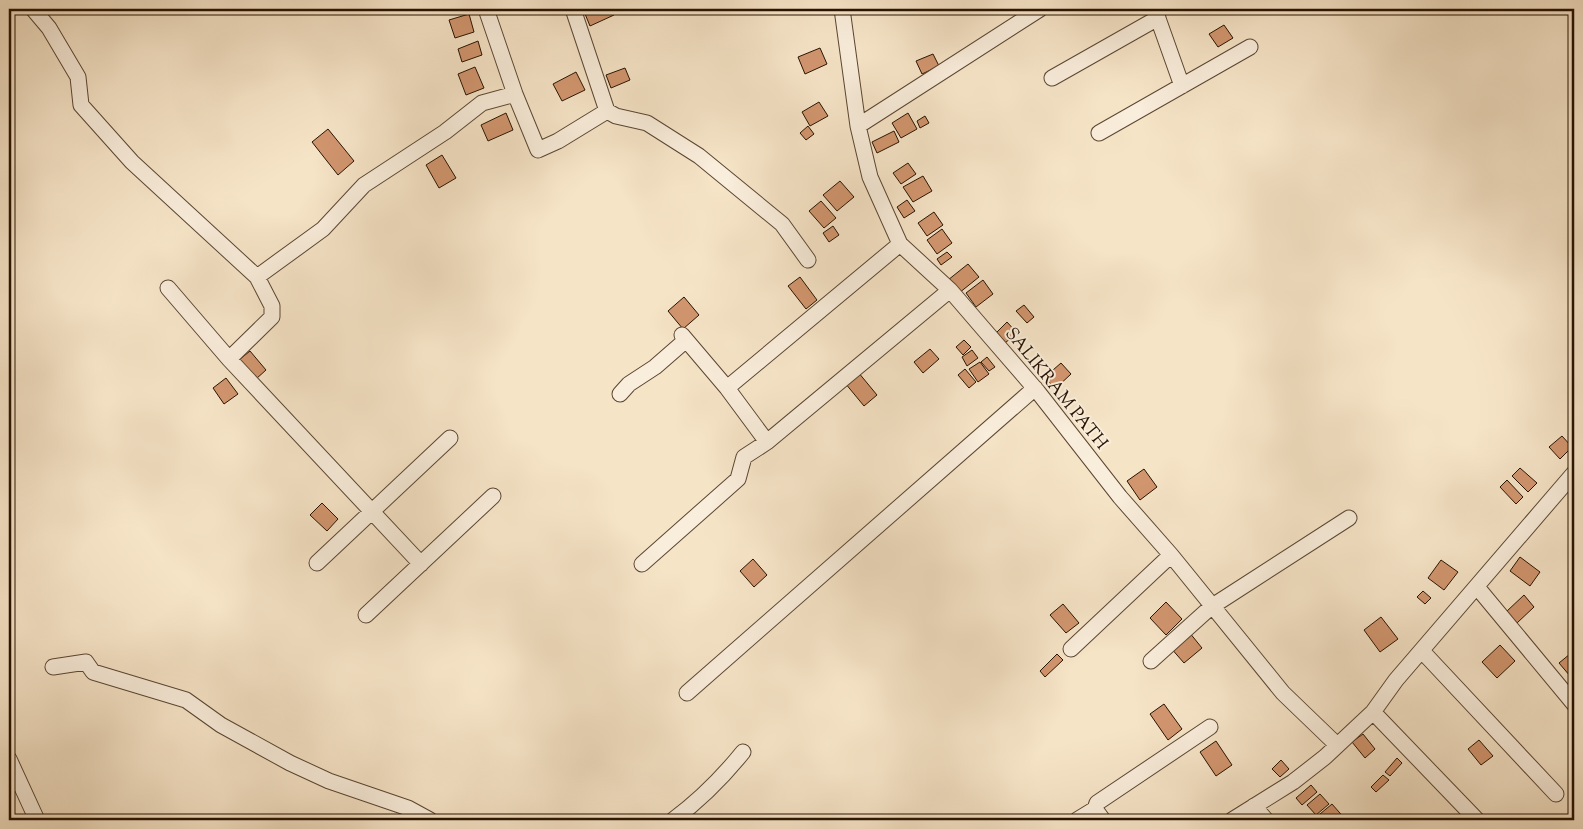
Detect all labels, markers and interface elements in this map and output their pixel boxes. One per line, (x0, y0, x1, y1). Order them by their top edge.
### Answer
street label: SALIKRAM PATH (998, 322, 1113, 456)

